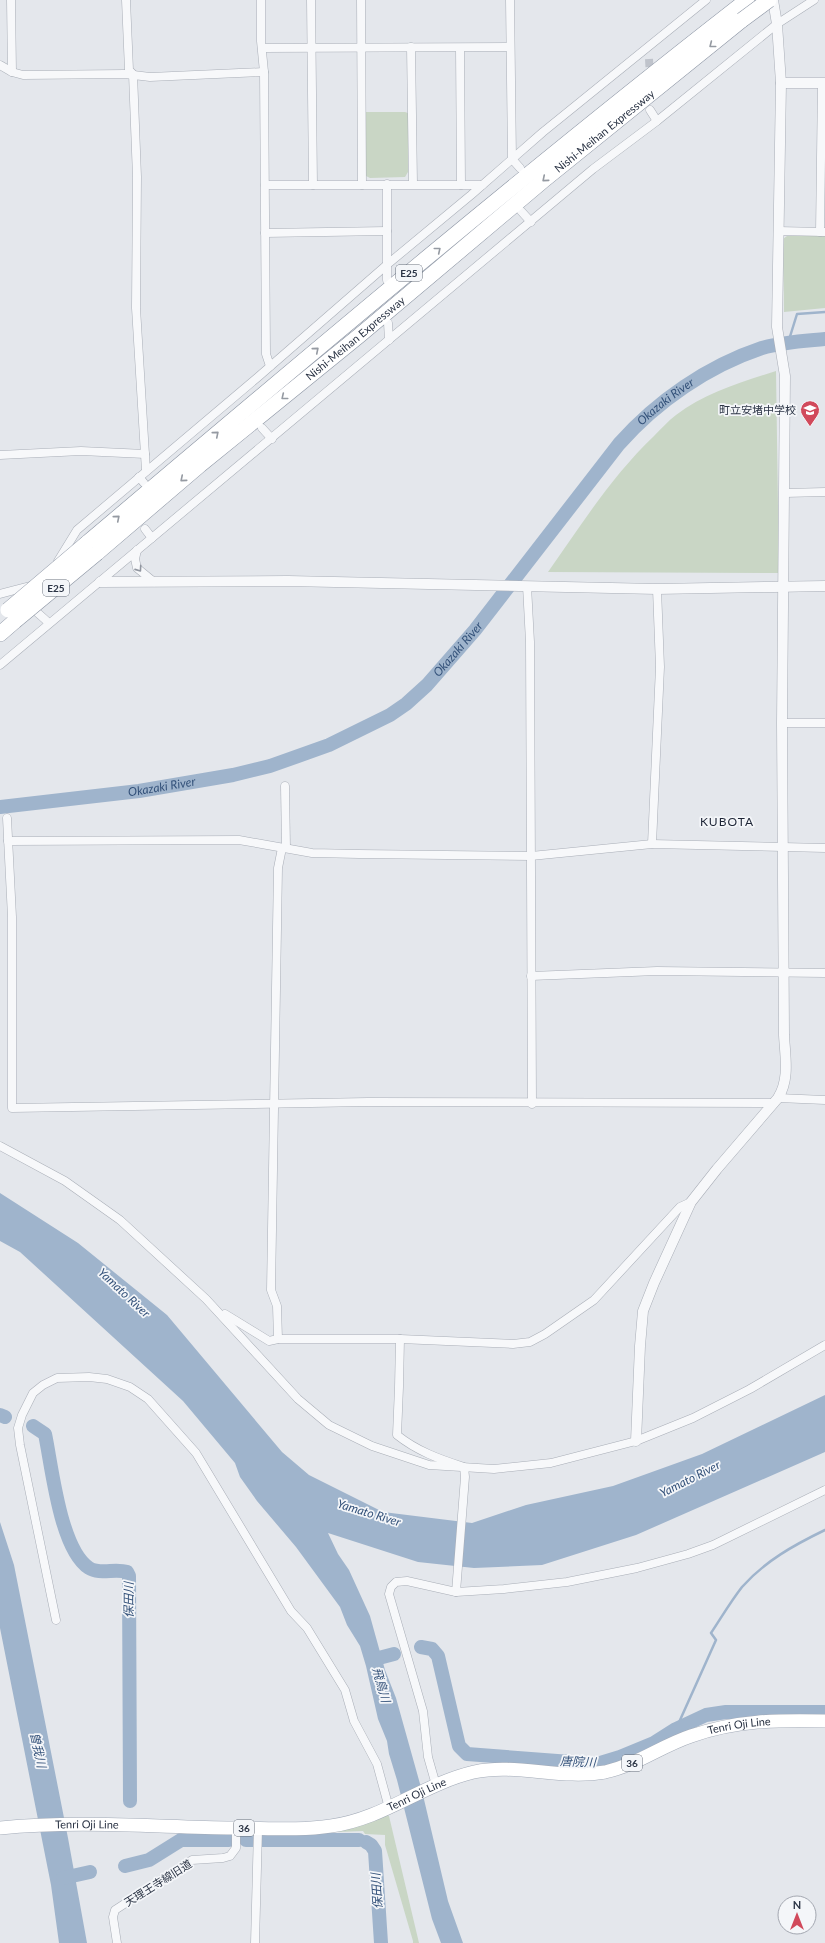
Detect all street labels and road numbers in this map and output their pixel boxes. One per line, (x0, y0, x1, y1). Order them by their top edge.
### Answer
street label: Nishi-Meihan Expressway (552, 86, 657, 175)
road number: E25 (396, 265, 422, 281)
street label: Nishi-Meihan Expressway (303, 293, 407, 382)
road number: E25 (43, 580, 69, 596)
street label: Tenri Oji Line (706, 1714, 771, 1737)
road number: 36 (622, 1755, 642, 1771)
street label: Tenri Oji Line (385, 1775, 448, 1813)
street label: Tenri Oji Line (55, 1817, 119, 1831)
road number: 36 (234, 1820, 254, 1836)
street label: 天理王寺線旧道 (122, 1857, 194, 1908)

